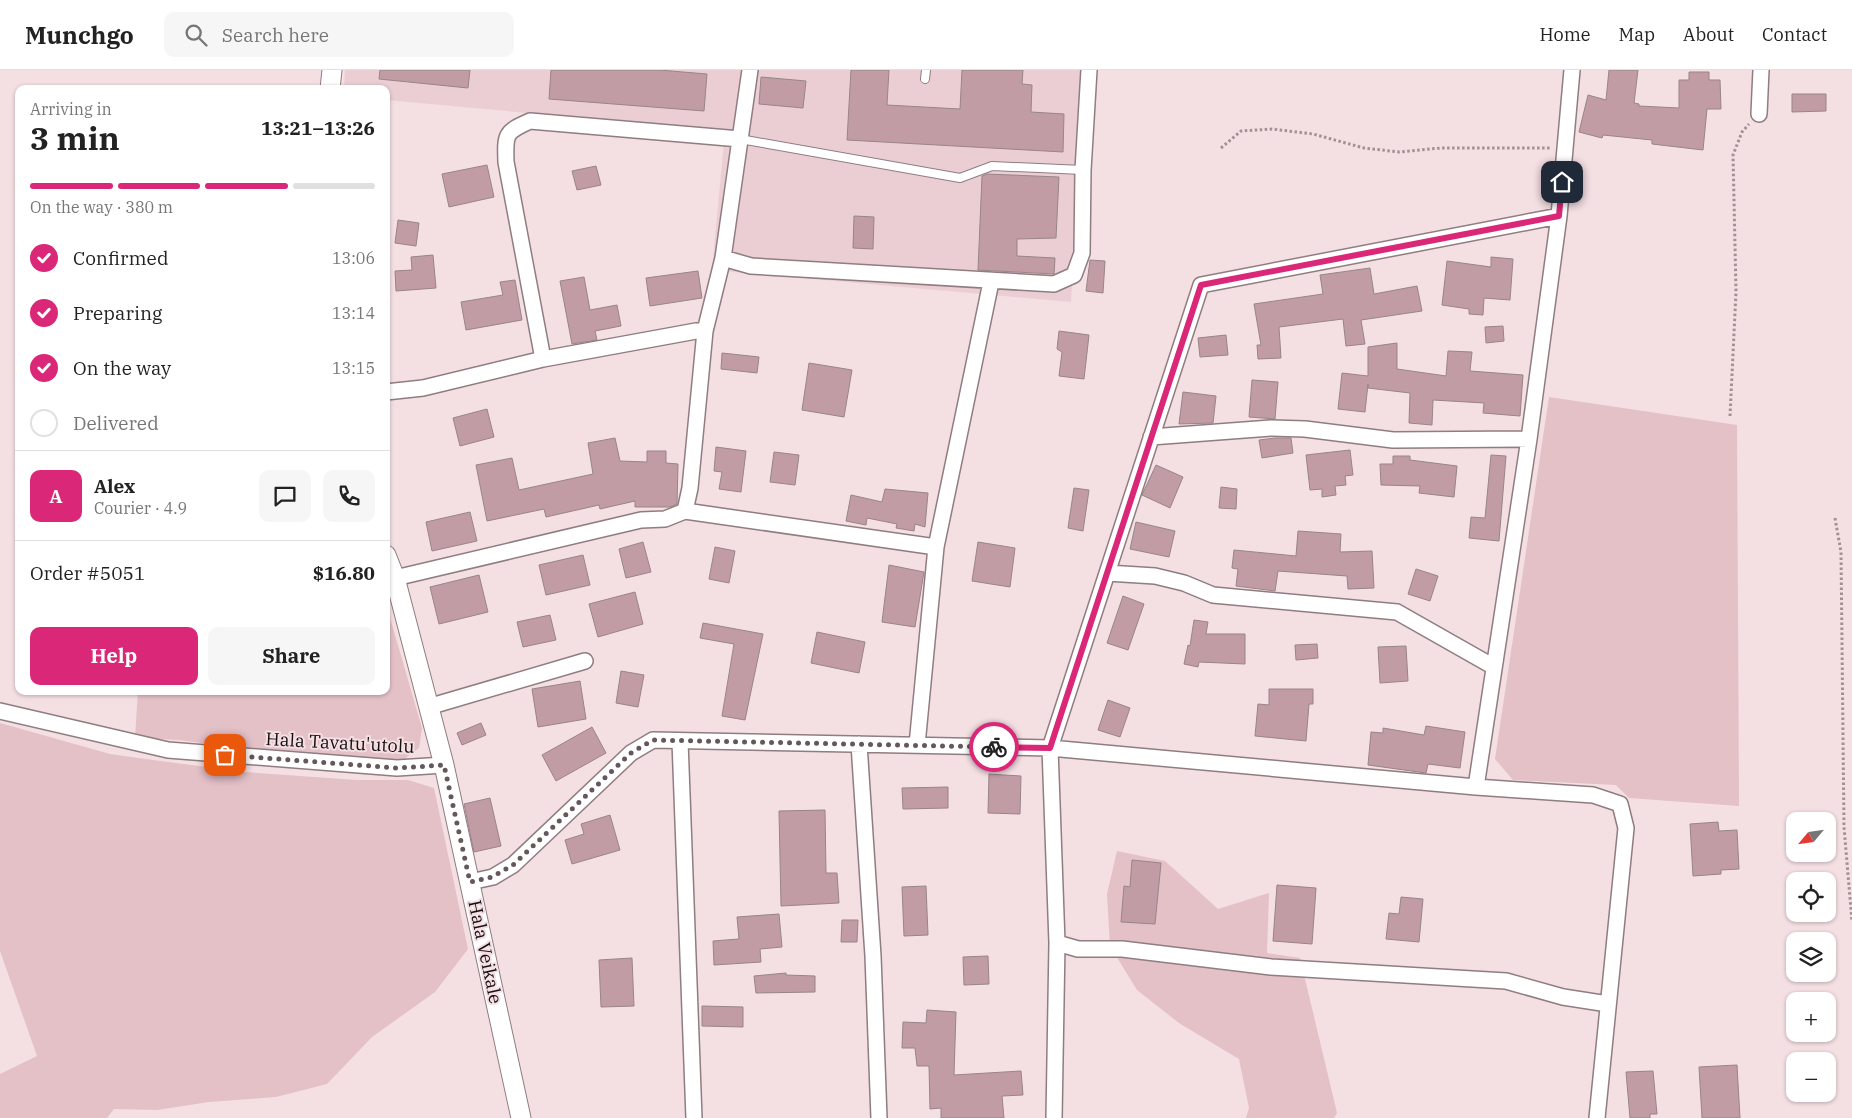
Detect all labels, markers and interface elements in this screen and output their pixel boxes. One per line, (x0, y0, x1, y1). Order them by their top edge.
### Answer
search box (164, 12, 514, 57)
text: Munchgo (25, 19, 134, 51)
icon: search (182, 21, 210, 49)
text: Search here (222, 23, 329, 47)
text: Home (1539, 23, 1591, 46)
text: Map (1619, 23, 1655, 46)
text: About (1683, 23, 1734, 46)
text: Contact (1762, 23, 1827, 46)
text: Arriving in (30, 99, 112, 119)
text: 13:21–13:26 (261, 116, 375, 140)
text: 3 min (30, 117, 120, 159)
pin (1541, 161, 1583, 203)
icon: home (1548, 168, 1576, 196)
text: On the way · 380 m (30, 197, 173, 217)
icon: check (30, 244, 58, 272)
text: Confirmed (73, 246, 168, 270)
text: 13:06 (332, 248, 375, 268)
icon: check (30, 299, 58, 327)
text: Preparing (73, 301, 162, 325)
text: 13:14 (332, 303, 375, 323)
icon: check (30, 354, 58, 382)
text: On the way (73, 356, 171, 380)
text: 13:15 (332, 358, 375, 378)
text: Delivered (73, 411, 159, 435)
button: chat (259, 470, 311, 522)
button: phone (323, 470, 375, 522)
text: Alex (94, 474, 135, 498)
text: A (49, 484, 63, 508)
text: Courier · 4.9 (94, 498, 187, 518)
text: Order #5051 (30, 561, 145, 585)
text: $16.80 (313, 561, 375, 585)
button: Help (30, 627, 198, 685)
button: Share (208, 627, 375, 685)
courier (969, 722, 1019, 772)
street label: Hala Tavatu'utolu (265, 727, 415, 758)
icon: bike (980, 733, 1008, 761)
pin (204, 734, 246, 776)
icon: bag (211, 741, 239, 769)
north arrow (1786, 812, 1836, 862)
map controls (1786, 812, 1836, 1102)
button: locate (1786, 872, 1836, 922)
street label: Hala Veikale (463, 898, 508, 1006)
button: layers (1786, 932, 1836, 982)
button: + (1786, 992, 1836, 1042)
button: − (1786, 1052, 1836, 1102)

